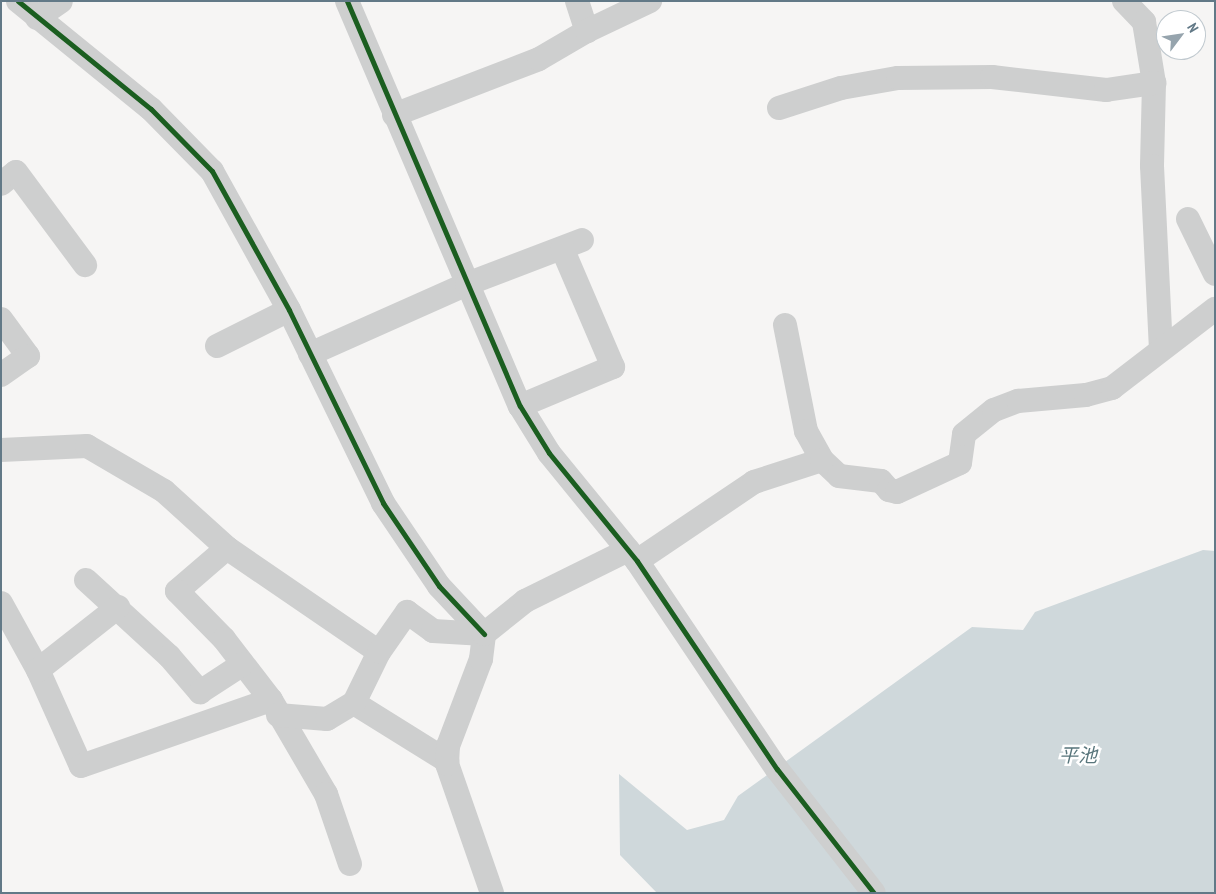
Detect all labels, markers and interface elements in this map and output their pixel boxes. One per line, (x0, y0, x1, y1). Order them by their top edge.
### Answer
north arrow (1156, 10, 1206, 60)
text: N (1183, 20, 1203, 36)
water label: 平池 (1059, 745, 1097, 767)

